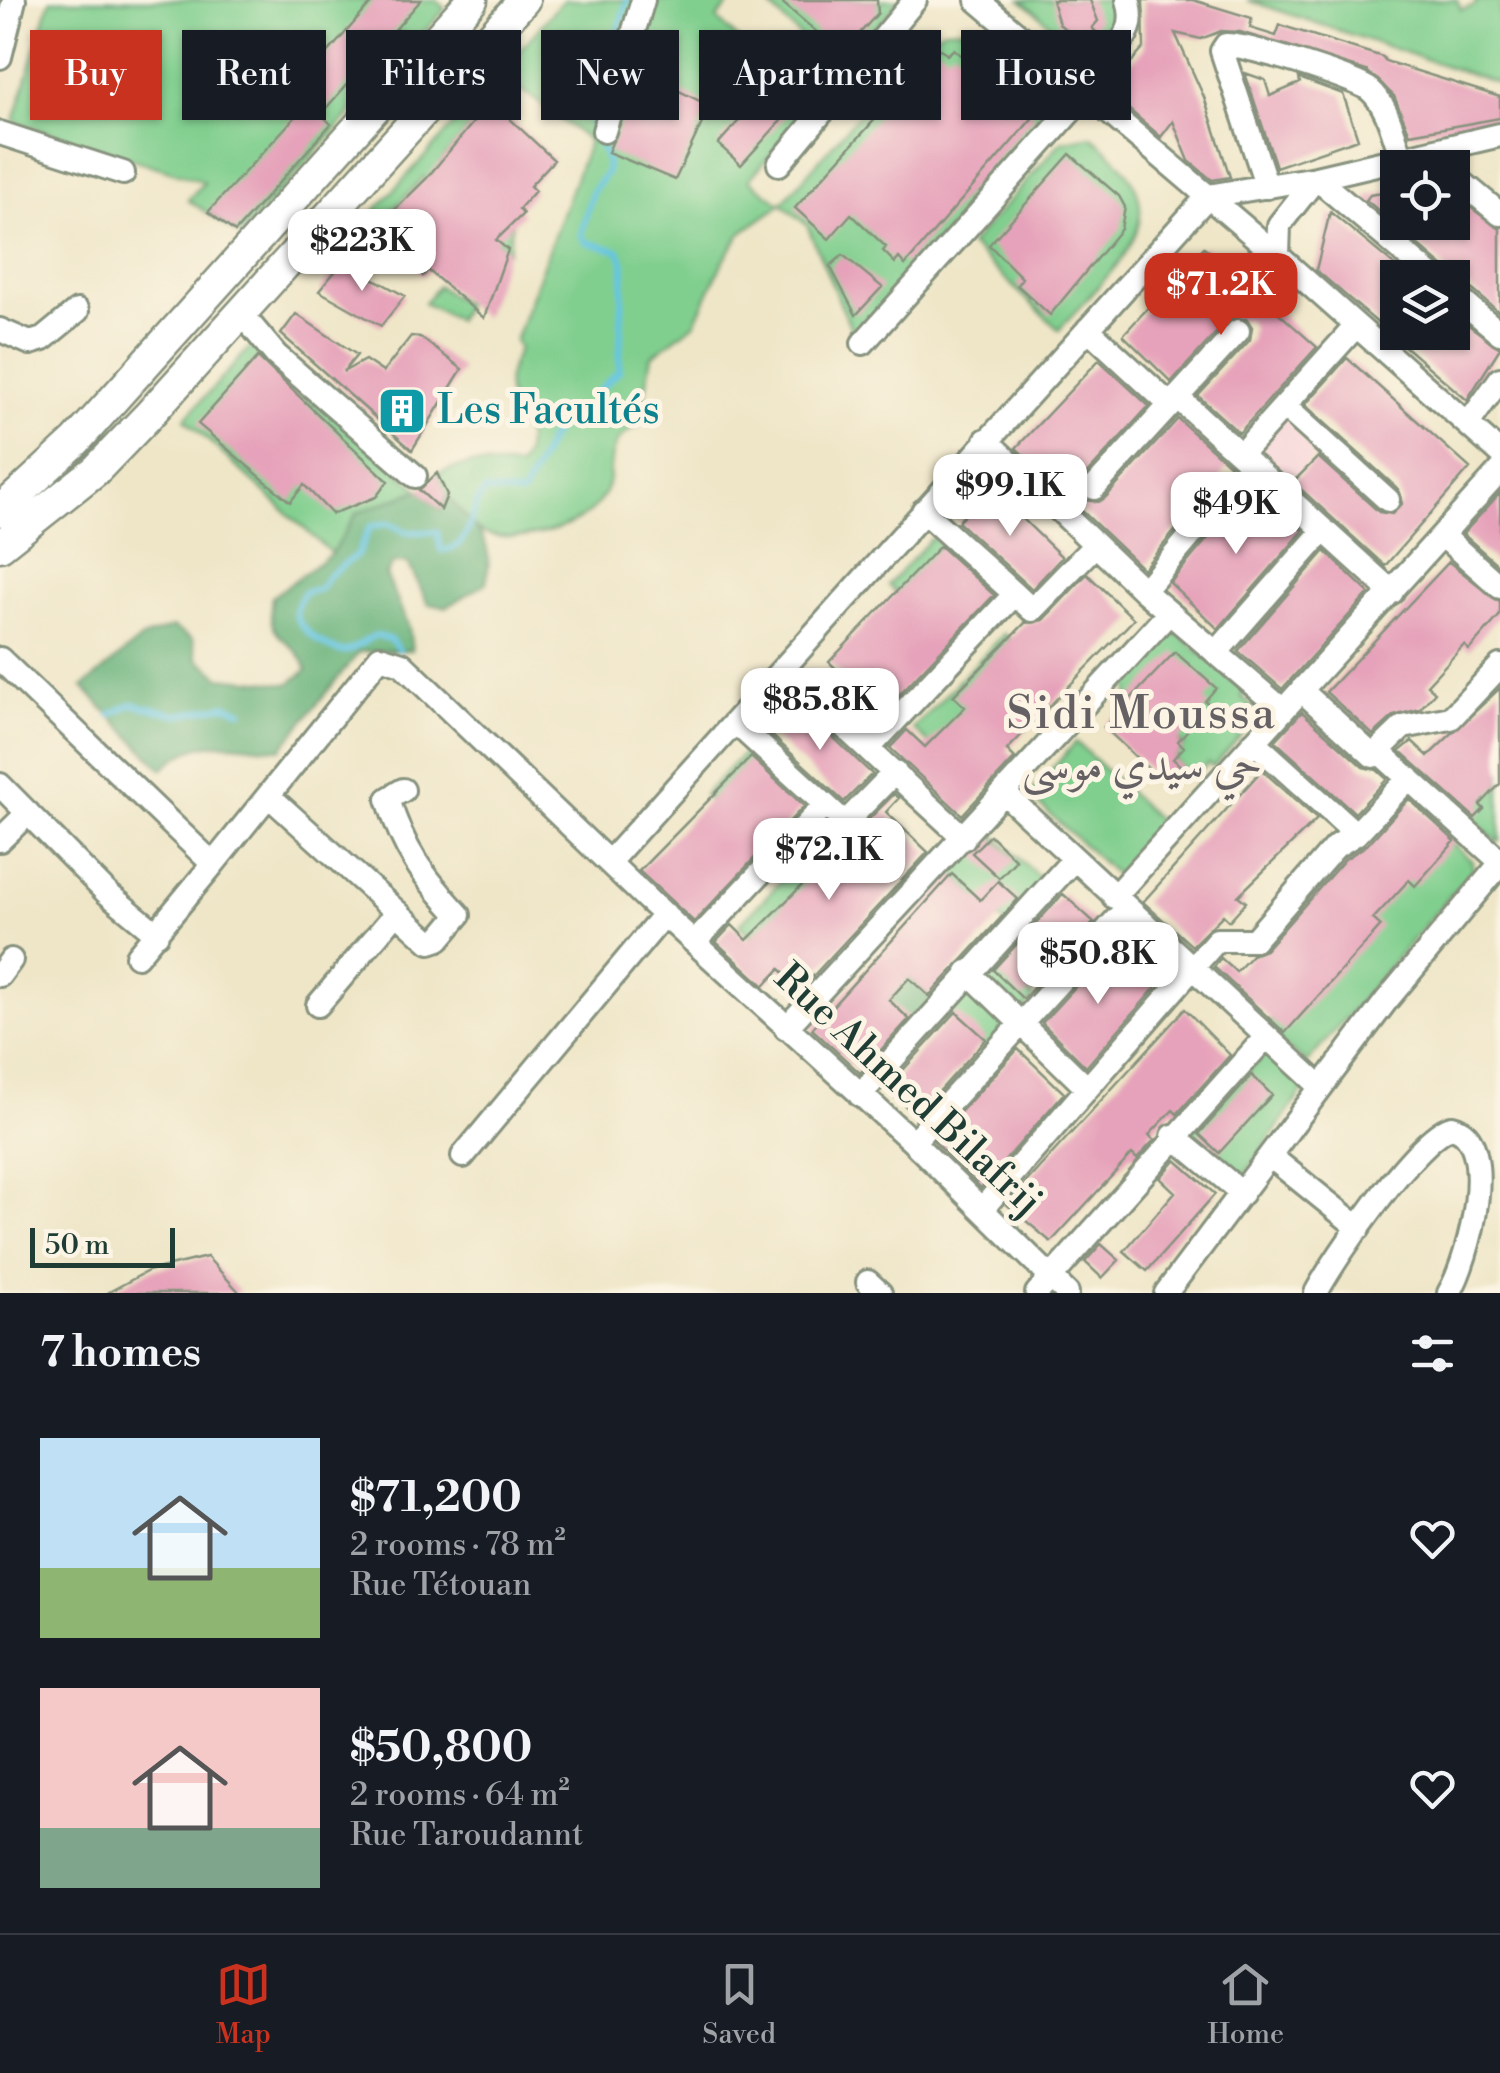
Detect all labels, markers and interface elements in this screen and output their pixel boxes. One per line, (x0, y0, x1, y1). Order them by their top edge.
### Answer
chip: Buy (30, 30, 162, 120)
chip: Rent (182, 30, 326, 120)
chip: Filters (346, 30, 521, 120)
chip: New (541, 30, 679, 120)
chip: Apartment (699, 30, 941, 120)
chip: House (961, 30, 1131, 120)
map controls (1380, 150, 1470, 350)
button: locate (1380, 150, 1470, 240)
pin: $223K (292, 209, 432, 294)
text: $223K (310, 221, 414, 261)
pin: $71.2K (1140, 253, 1302, 338)
button: layers (1380, 260, 1470, 350)
text: $71.2K (1166, 265, 1276, 305)
building icon: Les Facultés (376, 385, 428, 437)
place label: Les Facultés (437, 386, 660, 436)
pin: $99.1K (929, 454, 1091, 539)
text: $99.1K (955, 466, 1065, 506)
pin: $49K (1177, 472, 1295, 557)
text: $49K (1193, 484, 1279, 524)
pin: $85.8K (739, 668, 901, 753)
text: $85.8K (763, 680, 877, 720)
district label: Sidi Moussa حي سيدي موسى (1007, 686, 1277, 801)
pin: $72.1K (748, 818, 910, 903)
text: $72.1K (775, 830, 883, 870)
pin: $50.8K (1017, 922, 1179, 1007)
text: $50.8K (1039, 934, 1157, 974)
street label: Rue Ahmed Bilafrij (763, 953, 1052, 1228)
scale bar (30, 1223, 175, 1268)
text: 50 m (45, 1228, 109, 1263)
icon: filters (1405, 1326, 1460, 1381)
text: 7 homes (40, 1327, 201, 1380)
text: $71,200 (350, 1472, 522, 1525)
icon: home (120, 1478, 240, 1598)
icon: heart (1405, 1511, 1460, 1566)
text: 2 rooms · 78 m² (350, 1525, 566, 1565)
text: Rue Tétouan (350, 1565, 531, 1605)
text: $50,800 (350, 1722, 532, 1775)
icon: home (120, 1728, 240, 1848)
icon: heart (1405, 1761, 1460, 1816)
text: 2 rooms · 64 m² (350, 1775, 570, 1815)
text: Rue Taroudannt (350, 1815, 583, 1855)
tab: Map (216, 1957, 271, 2052)
tab: Saved (702, 1957, 776, 2052)
tab: Home (1207, 1957, 1284, 2052)

